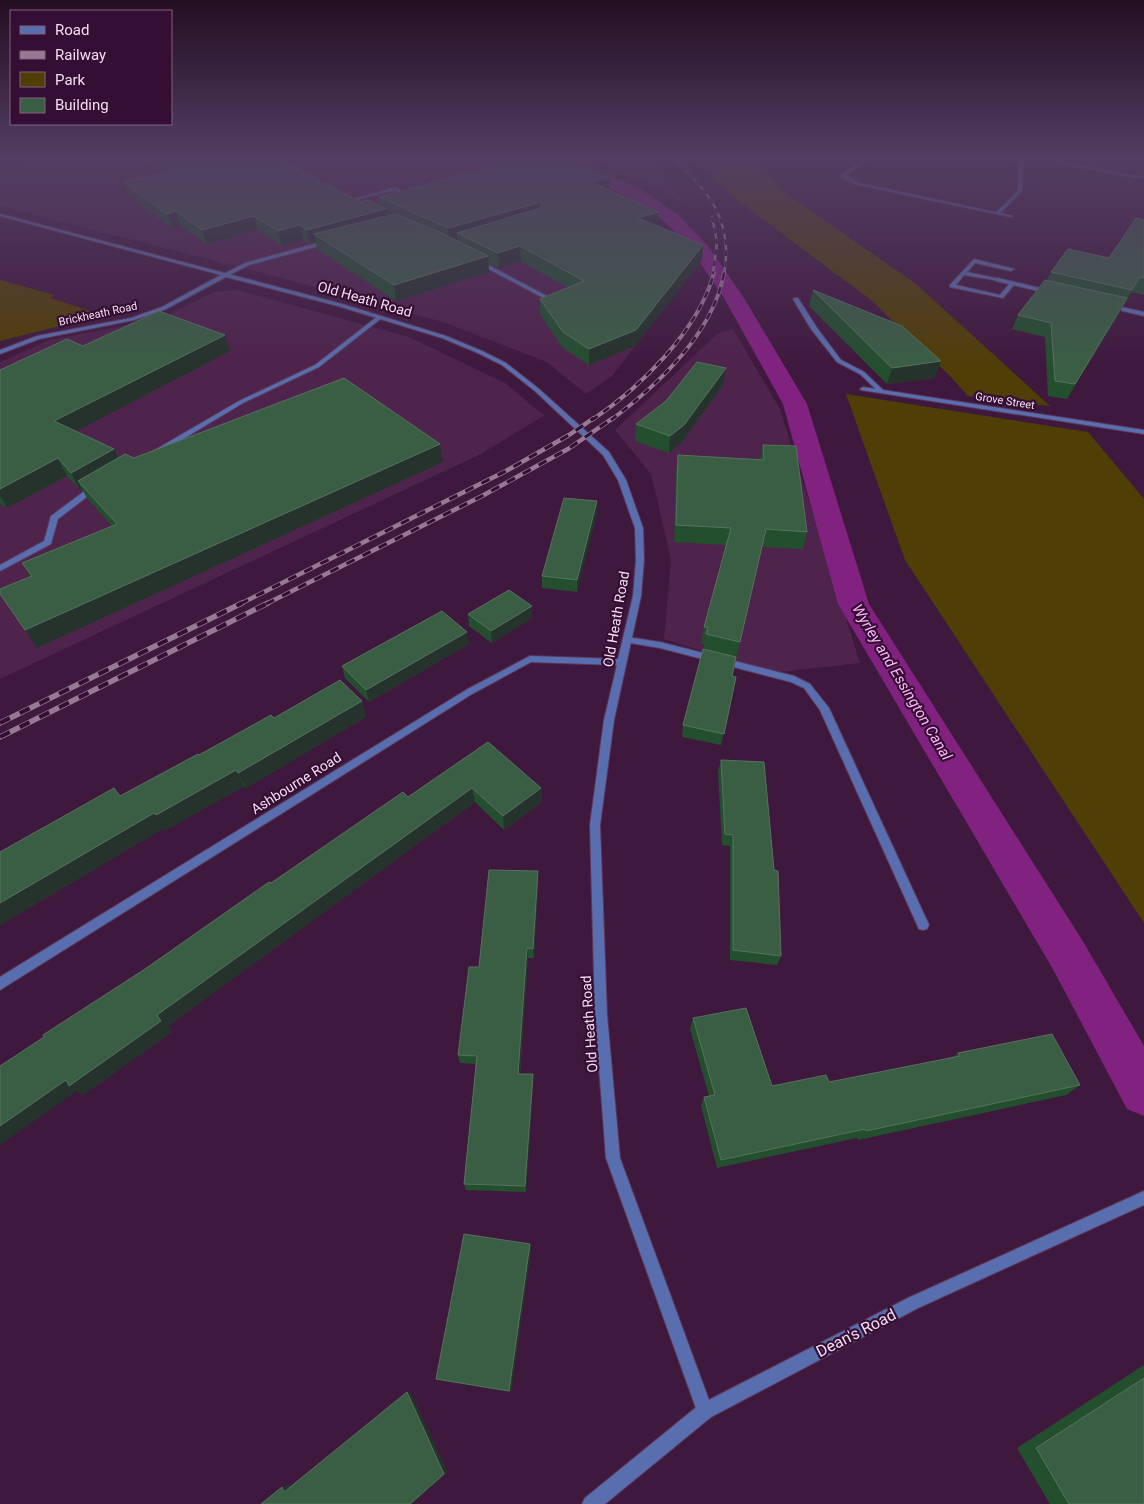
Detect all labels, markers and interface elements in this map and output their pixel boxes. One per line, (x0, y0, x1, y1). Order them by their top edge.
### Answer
legend (10, 10, 172, 125)
text: Road (55, 21, 89, 39)
text: Railway (55, 46, 106, 64)
text: Park (55, 71, 86, 89)
text: Building (55, 96, 109, 114)
street label: Old Heath Road (316, 278, 414, 320)
street label: Brickheath Road (57, 299, 139, 329)
street label: Grove Street (974, 390, 1036, 412)
street label: Old Heath Road (600, 570, 632, 668)
water label: Wyrley and Essington Canal (848, 601, 956, 764)
street label: Ashbourne Road (248, 749, 344, 817)
street label: Old Heath Road (578, 975, 600, 1073)
street label: Dean's Road (813, 1305, 899, 1361)

